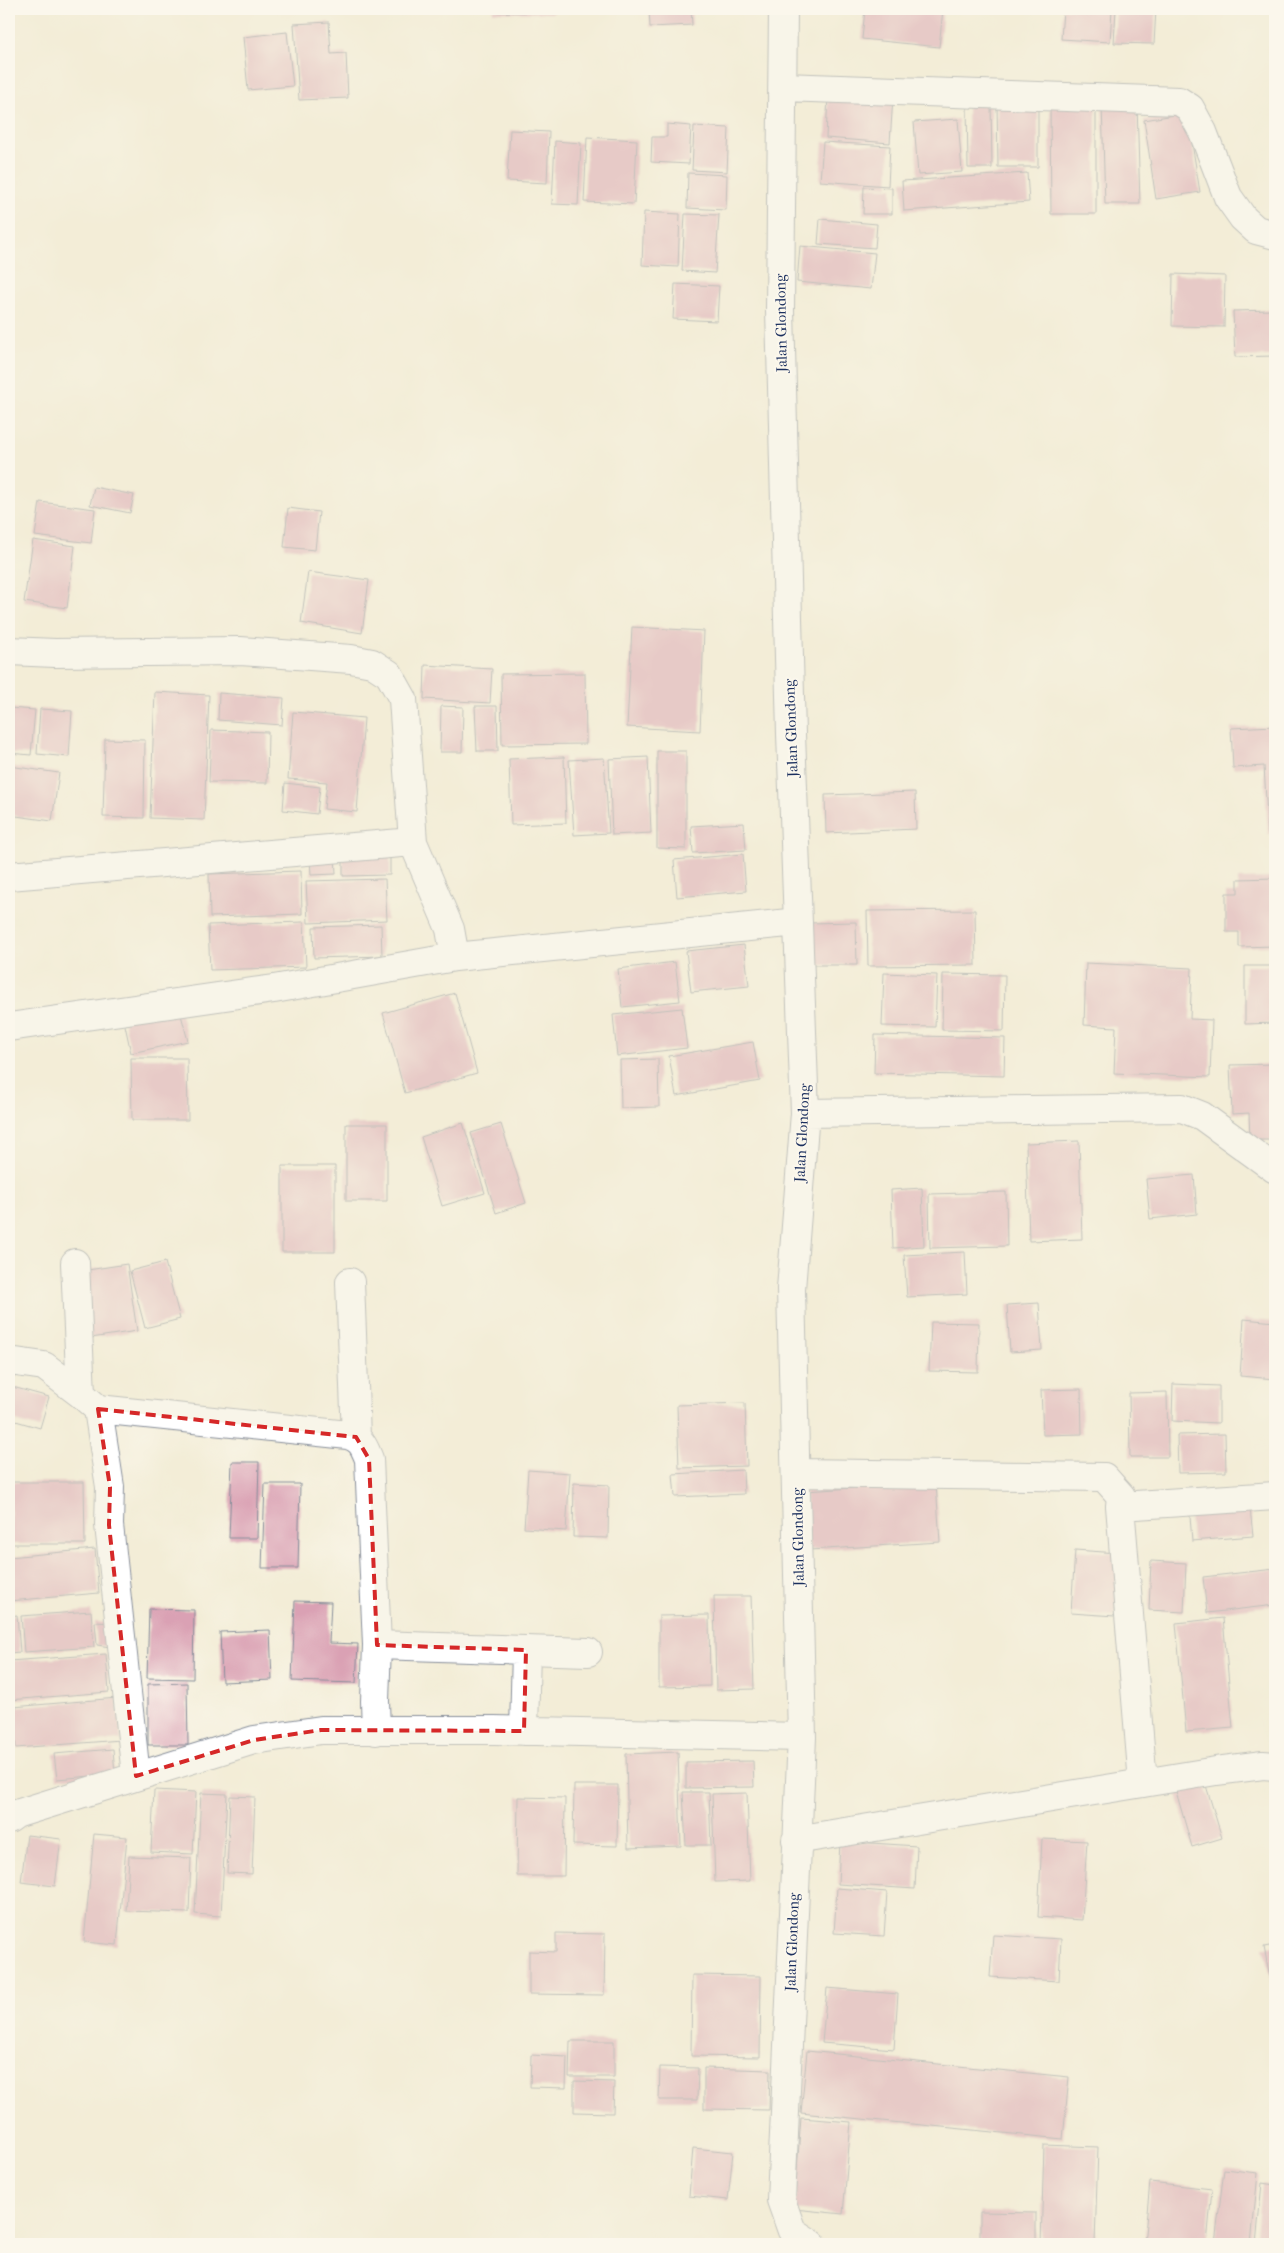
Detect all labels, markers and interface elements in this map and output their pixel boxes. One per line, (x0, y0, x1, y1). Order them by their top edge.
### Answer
street label: Jalan Glondong (771, 273, 791, 373)
street label: Jalan Glondong (780, 677, 802, 779)
street label: Jalan Glondong (790, 1082, 814, 1184)
street label: Jalan Glondong (788, 1487, 808, 1587)
street label: Jalan Glondong (781, 1891, 803, 1993)

